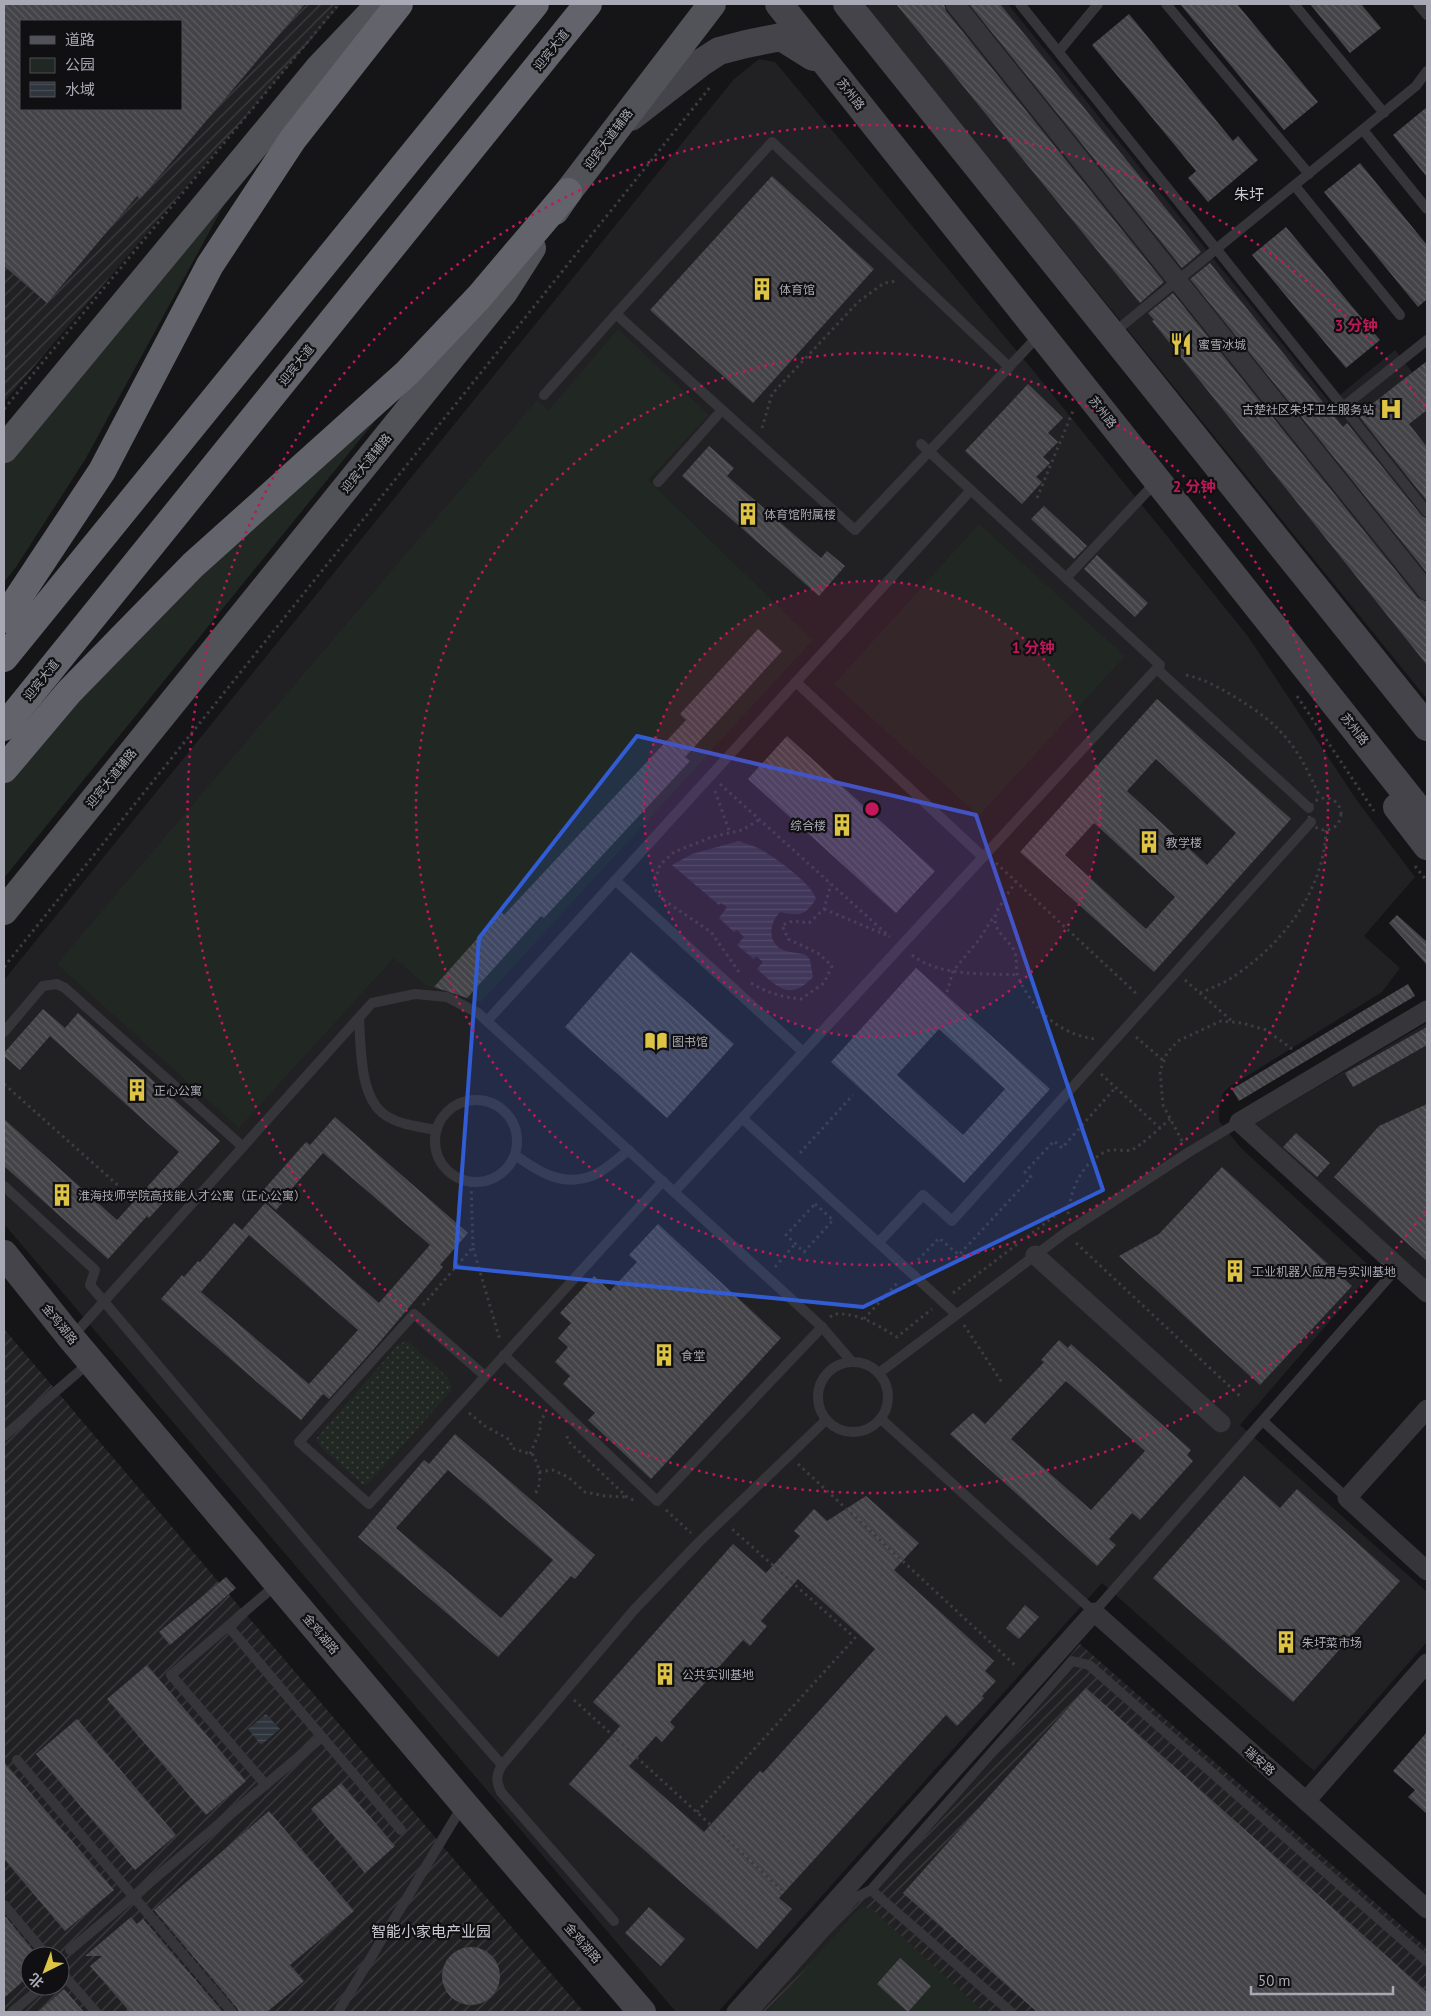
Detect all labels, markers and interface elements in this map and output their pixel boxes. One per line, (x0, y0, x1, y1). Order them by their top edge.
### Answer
legend (20, 20, 182, 110)
street label: 迎宾大道 (530, 27, 572, 73)
text: 道路 (65, 30, 95, 49)
text: 公园 (65, 55, 95, 74)
street label: 苏州路 (834, 75, 868, 113)
text: 水域 (65, 80, 95, 99)
street label: 迎宾大道辅路 (580, 106, 636, 172)
district label: 朱圩 (1234, 185, 1264, 204)
building icon: 体育馆 (749, 276, 775, 302)
place label: 体育馆 (779, 282, 815, 297)
text: 3 分钟 (1335, 316, 1377, 335)
restaurant icon: 蜜雪冰城 (1168, 331, 1194, 357)
place label: 蜜雪冰城 (1198, 337, 1246, 352)
street label: 迎宾大道 (275, 342, 317, 388)
street label: 苏州路 (1086, 393, 1120, 431)
hospital icon: 古楚社区朱圩卫生服务站 (1378, 396, 1404, 422)
place label: 古楚社区朱圩卫生服务站 (1242, 402, 1374, 417)
street label: 迎宾大道辅路 (338, 430, 394, 496)
text: 2 分钟 (1173, 477, 1215, 496)
building icon: 体育馆附属楼 (735, 501, 761, 527)
place label: 体育馆附属楼 (764, 507, 836, 522)
text: 1 分钟 (1012, 638, 1054, 657)
street label: 迎宾大道 (20, 657, 62, 703)
street label: 苏州路 (1338, 710, 1372, 748)
street label: 迎宾大道辅路 (83, 745, 139, 811)
centre of rings (863, 800, 881, 818)
building icon: 综合楼 (829, 812, 855, 838)
place label: 综合楼 (790, 818, 826, 833)
building icon: 教学楼 (1136, 829, 1162, 855)
place label: 教学楼 (1166, 835, 1202, 850)
library icon: 图书馆 (643, 1028, 669, 1054)
place label: 图书馆 (672, 1034, 708, 1049)
building icon: 正心公寓 (124, 1077, 150, 1103)
place label: 正心公寓 (154, 1083, 202, 1098)
building icon: 淮海技师学院高技能人才公寓（正心公寓） (49, 1182, 75, 1208)
place label: 淮海技师学院高技能人才公寓（正心公寓） (78, 1188, 306, 1203)
building icon: 工业机器人应用与实训基地 (1222, 1258, 1248, 1284)
place label: 工业机器人应用与实训基地 (1252, 1264, 1396, 1279)
street label: 金鸡湖路 (39, 1301, 81, 1347)
building icon: 食堂 (651, 1342, 677, 1368)
place label: 食堂 (681, 1348, 705, 1363)
street label: 金鸡湖路 (300, 1611, 342, 1657)
building icon: 朱圩菜市场 (1273, 1629, 1299, 1655)
place label: 朱圩菜市场 (1302, 1635, 1362, 1650)
building icon: 公共实训基地 (652, 1661, 678, 1687)
place label: 公共实训基地 (682, 1667, 754, 1682)
street label: 瑞安路 (1242, 1743, 1278, 1779)
street label: 金鸡湖路 (562, 1920, 604, 1966)
district label: 智能小家电产业园 (371, 1922, 491, 1941)
north arrow (20, 1946, 70, 1996)
scale bar (1251, 1964, 1394, 1996)
text: 北 (25, 1969, 48, 1992)
text: 50 m (1258, 1971, 1291, 1990)

